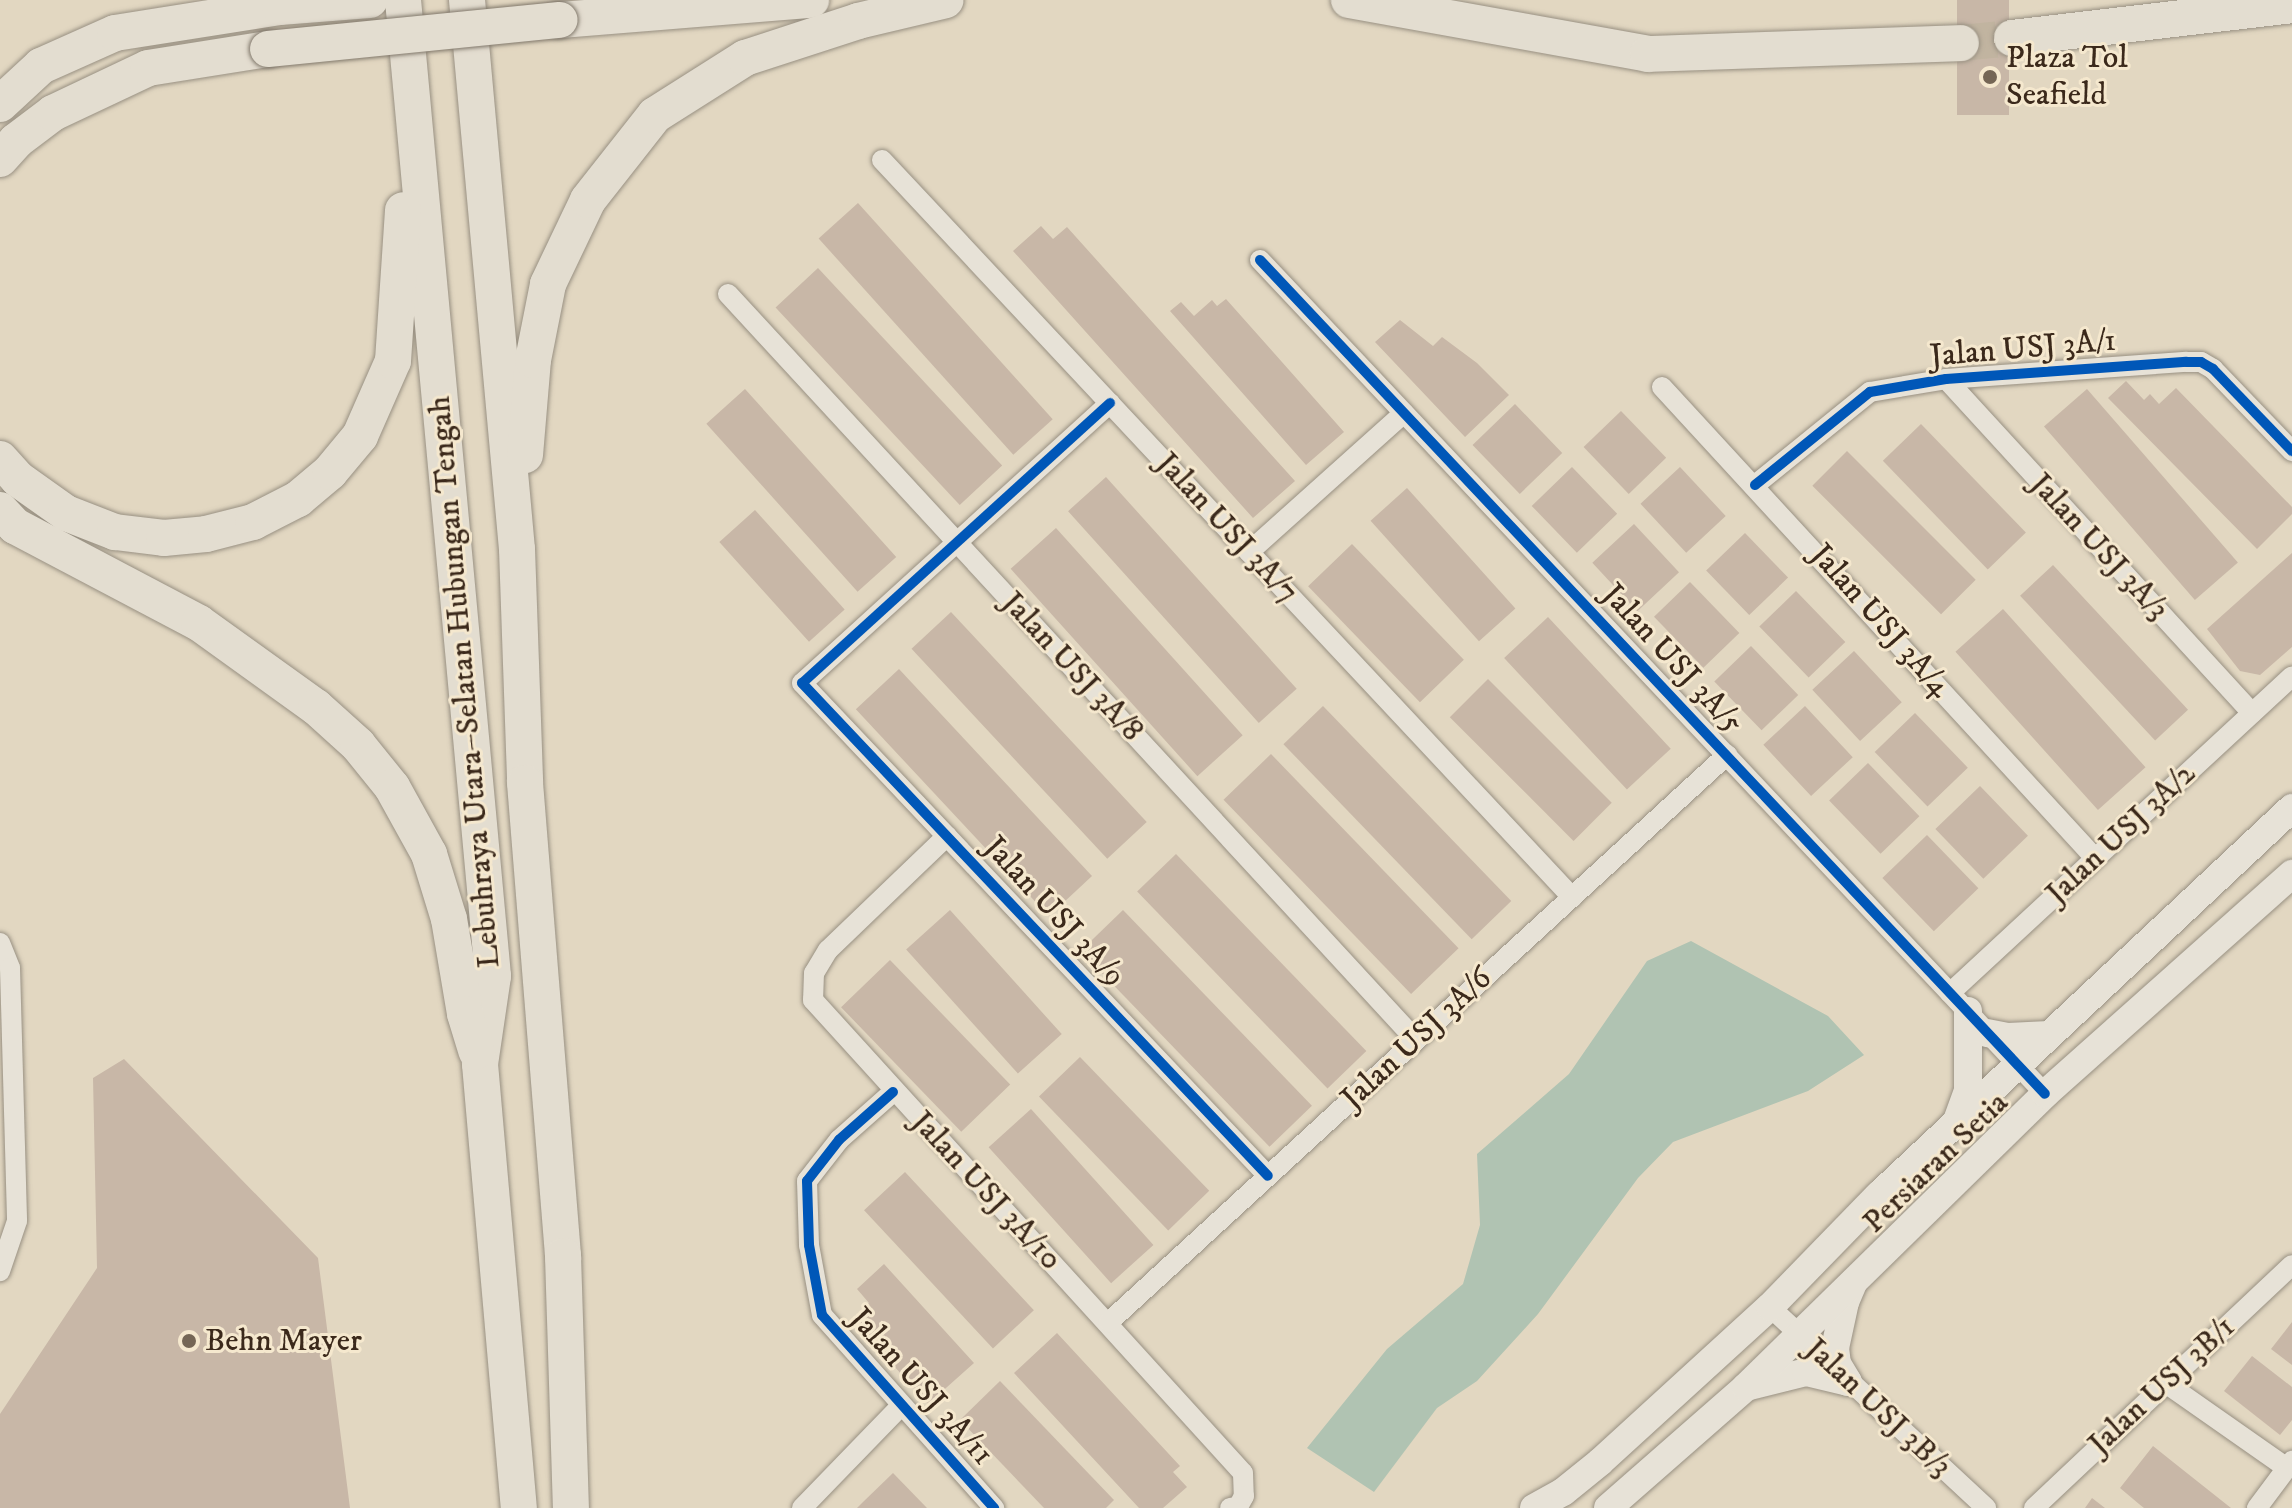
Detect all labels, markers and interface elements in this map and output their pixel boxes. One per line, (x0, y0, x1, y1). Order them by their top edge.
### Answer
place label: Plaza Tol Seafield (2006, 40, 2128, 115)
marker: Plaza Tol Seafield (1981, 68, 1999, 86)
street label: Jalan USJ 3A/1 (1928, 322, 2118, 376)
street label: Lebuhraya Utara–Selatan Hubungan Tengah (421, 394, 509, 970)
street label: Jalan USJ 3A/7 (1148, 445, 1306, 611)
street label: Jalan USJ 3A/3 (2021, 466, 2177, 628)
street label: Jalan USJ 3A/4 (1801, 537, 1959, 705)
street label: Jalan USJ 3A/5 (1593, 576, 1751, 742)
street label: Jalan USJ 3A/8 (993, 584, 1151, 750)
street label: Jalan USJ 3A/2 (2038, 755, 2204, 913)
street label: Jalan USJ 3A/9 (975, 829, 1133, 995)
street label: Jalan USJ 3A/6 (1334, 960, 1500, 1118)
street label: Persiaran Setia (1855, 1084, 2017, 1242)
street label: Jalan USJ 3A/10 (903, 1103, 1069, 1279)
street label: Jalan USJ 3A/11 (840, 1300, 1002, 1474)
street label: Jalan USJ 3B/1 (2081, 1308, 2243, 1464)
place label: Behn Mayer (205, 1322, 362, 1360)
street label: Jalan USJ 3B/3 (1797, 1330, 1959, 1486)
marker: Behn Mayer (180, 1332, 198, 1350)

